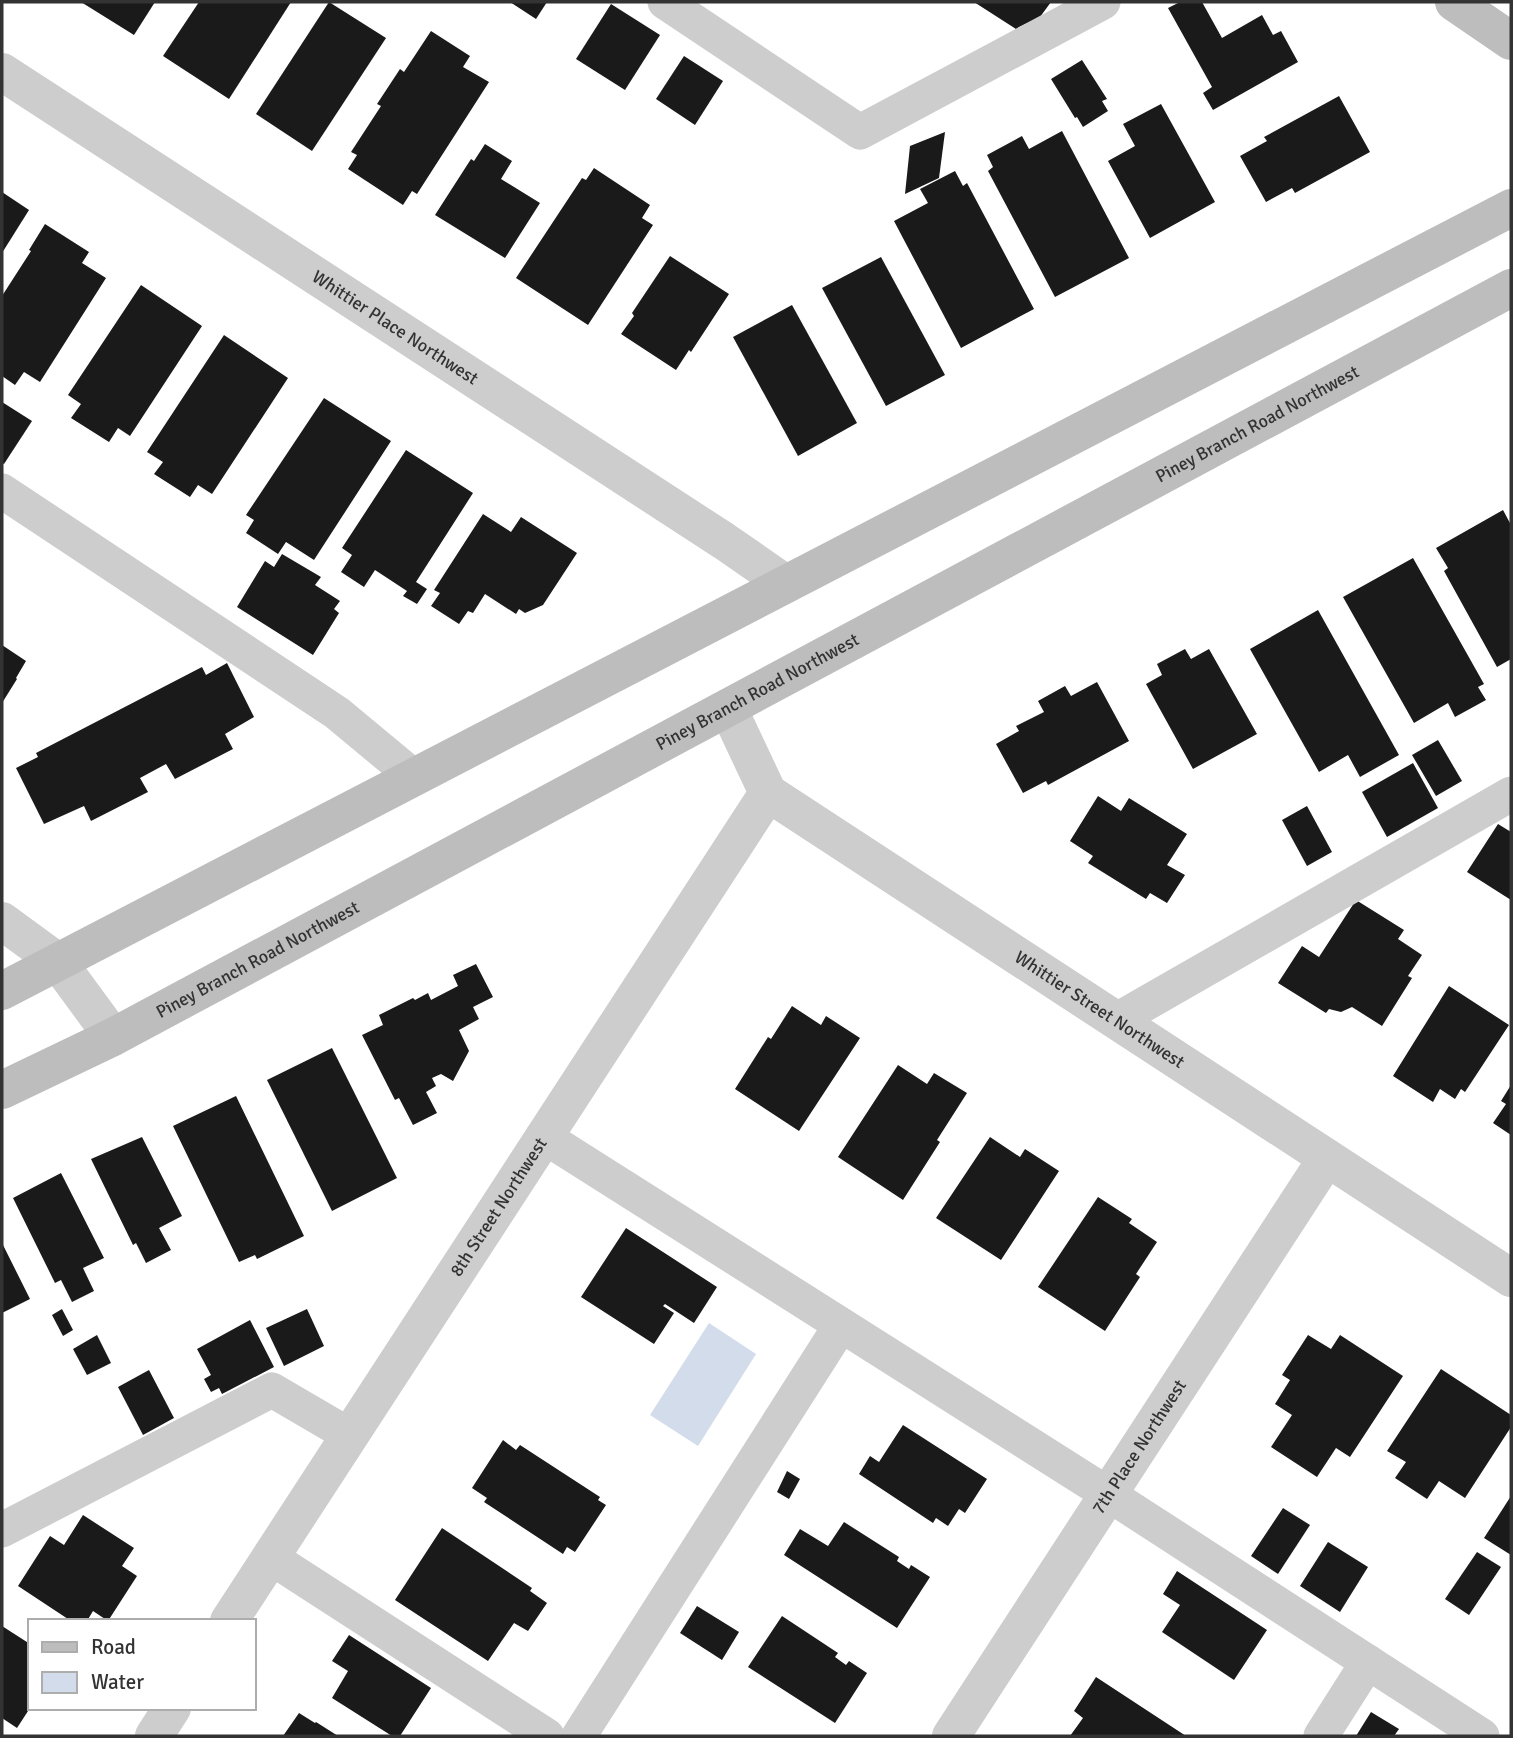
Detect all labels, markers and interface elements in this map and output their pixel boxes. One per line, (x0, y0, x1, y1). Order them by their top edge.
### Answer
street label: Whittier Place Northwest (308, 266, 482, 389)
street label: Piney Branch Road Northwest (1152, 361, 1363, 487)
street label: Piney Branch Road Northwest (652, 628, 863, 755)
street label: Piney Branch Road Northwest (152, 896, 363, 1023)
street label: Whittier Street Northwest (1011, 946, 1189, 1073)
street label: 8th Street Northwest (445, 1133, 552, 1281)
street label: 7th Place Northwest (1087, 1375, 1191, 1518)
legend (28, 1619, 256, 1710)
text: Road (91, 1634, 136, 1660)
text: Water (91, 1669, 144, 1695)

